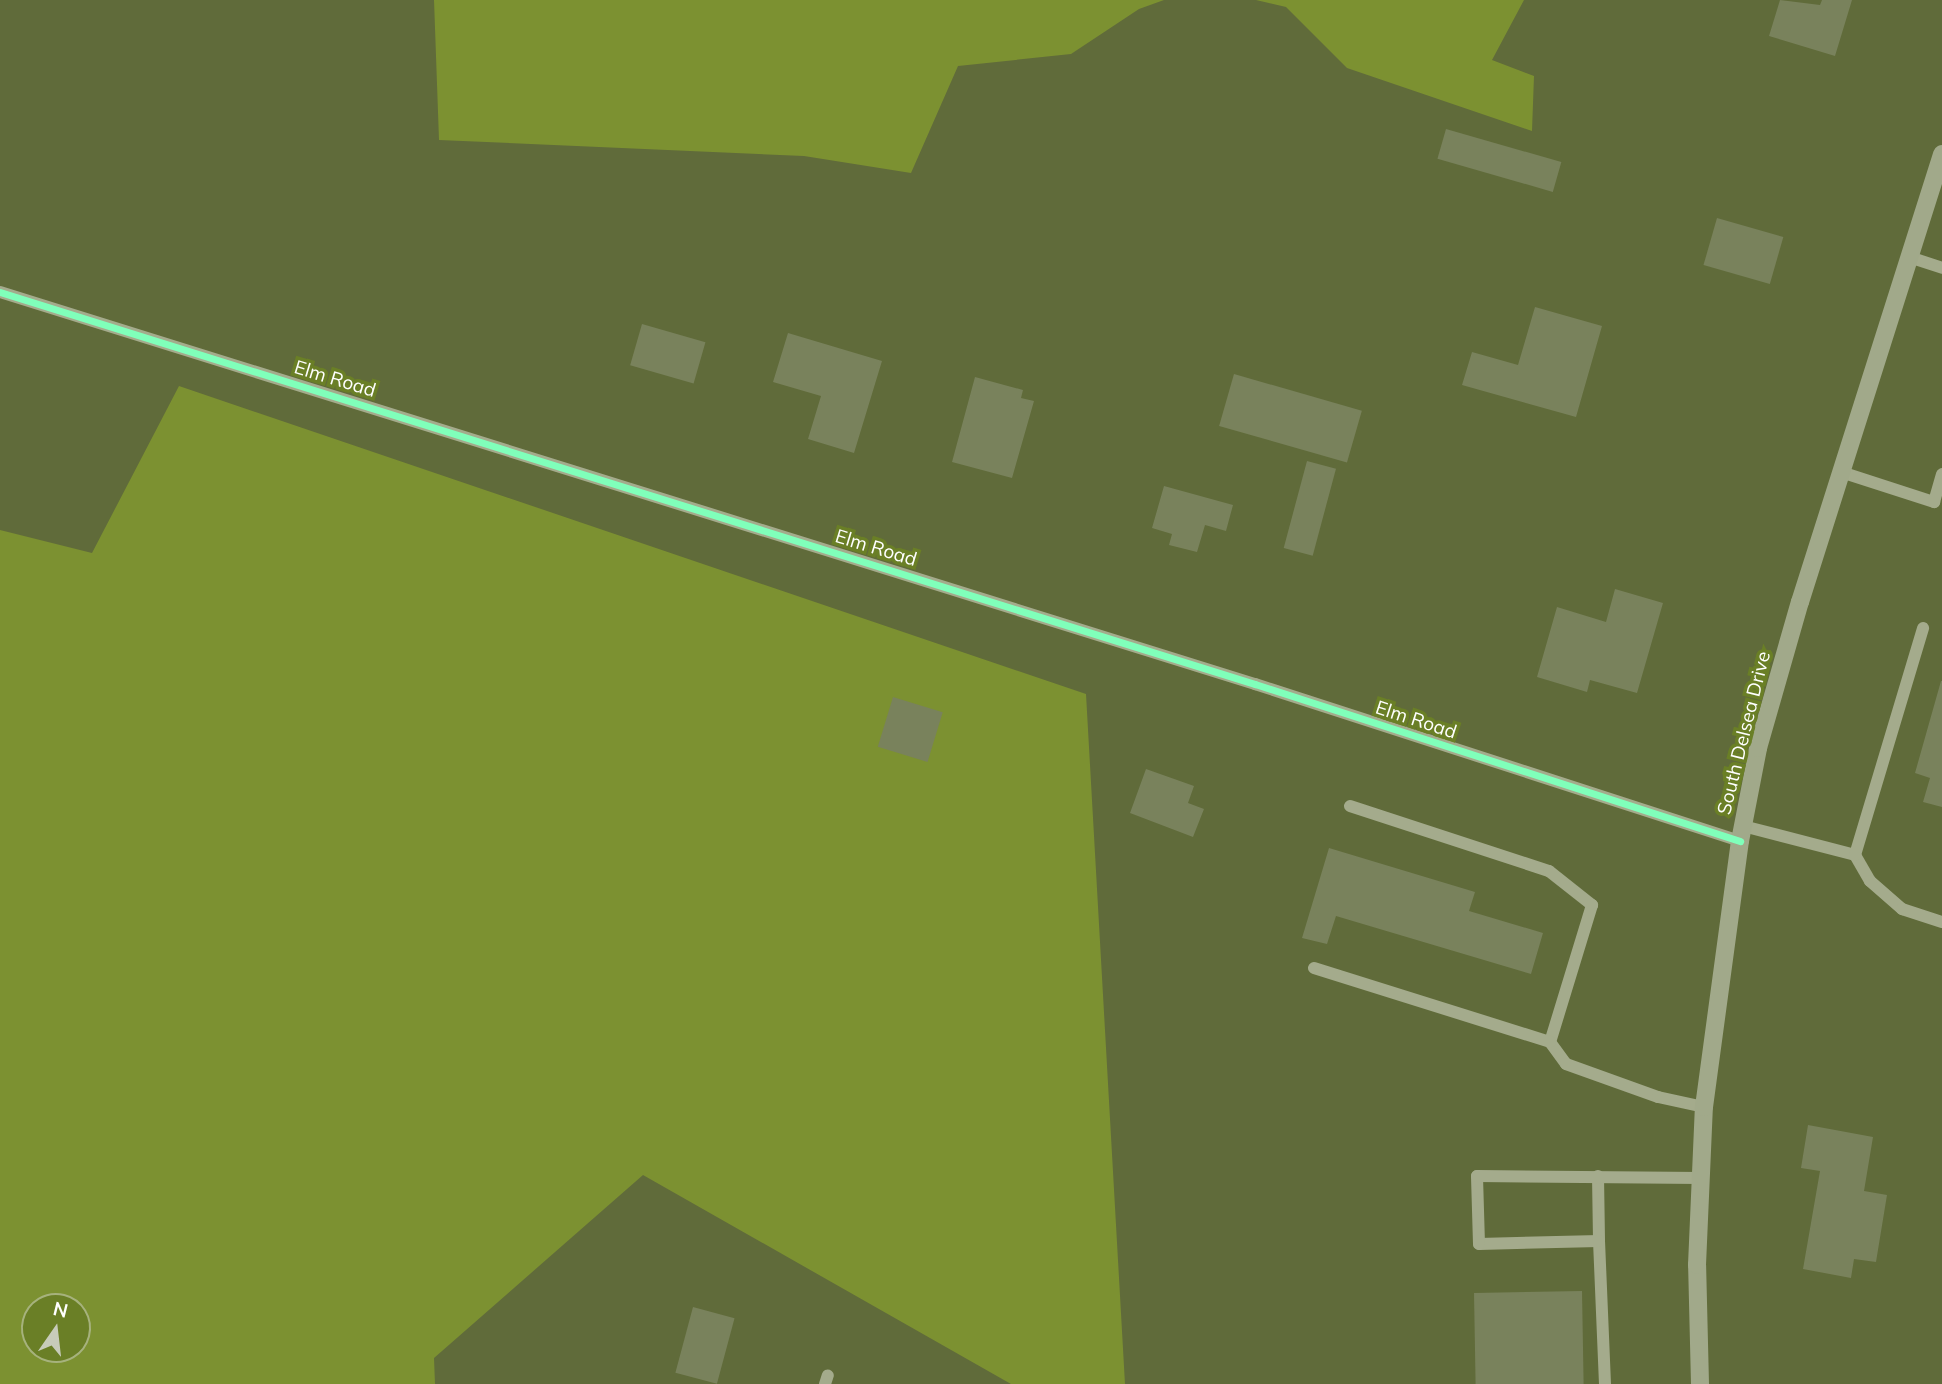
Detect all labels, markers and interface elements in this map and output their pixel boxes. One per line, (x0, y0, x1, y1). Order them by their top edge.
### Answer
street label: Elm Road (292, 356, 378, 402)
street label: Elm Road (833, 525, 919, 571)
street label: South Delsea Drive (1713, 649, 1775, 817)
street label: Elm Road (1373, 696, 1459, 744)
north arrow (21, 1293, 91, 1363)
text: N (51, 1296, 70, 1323)

